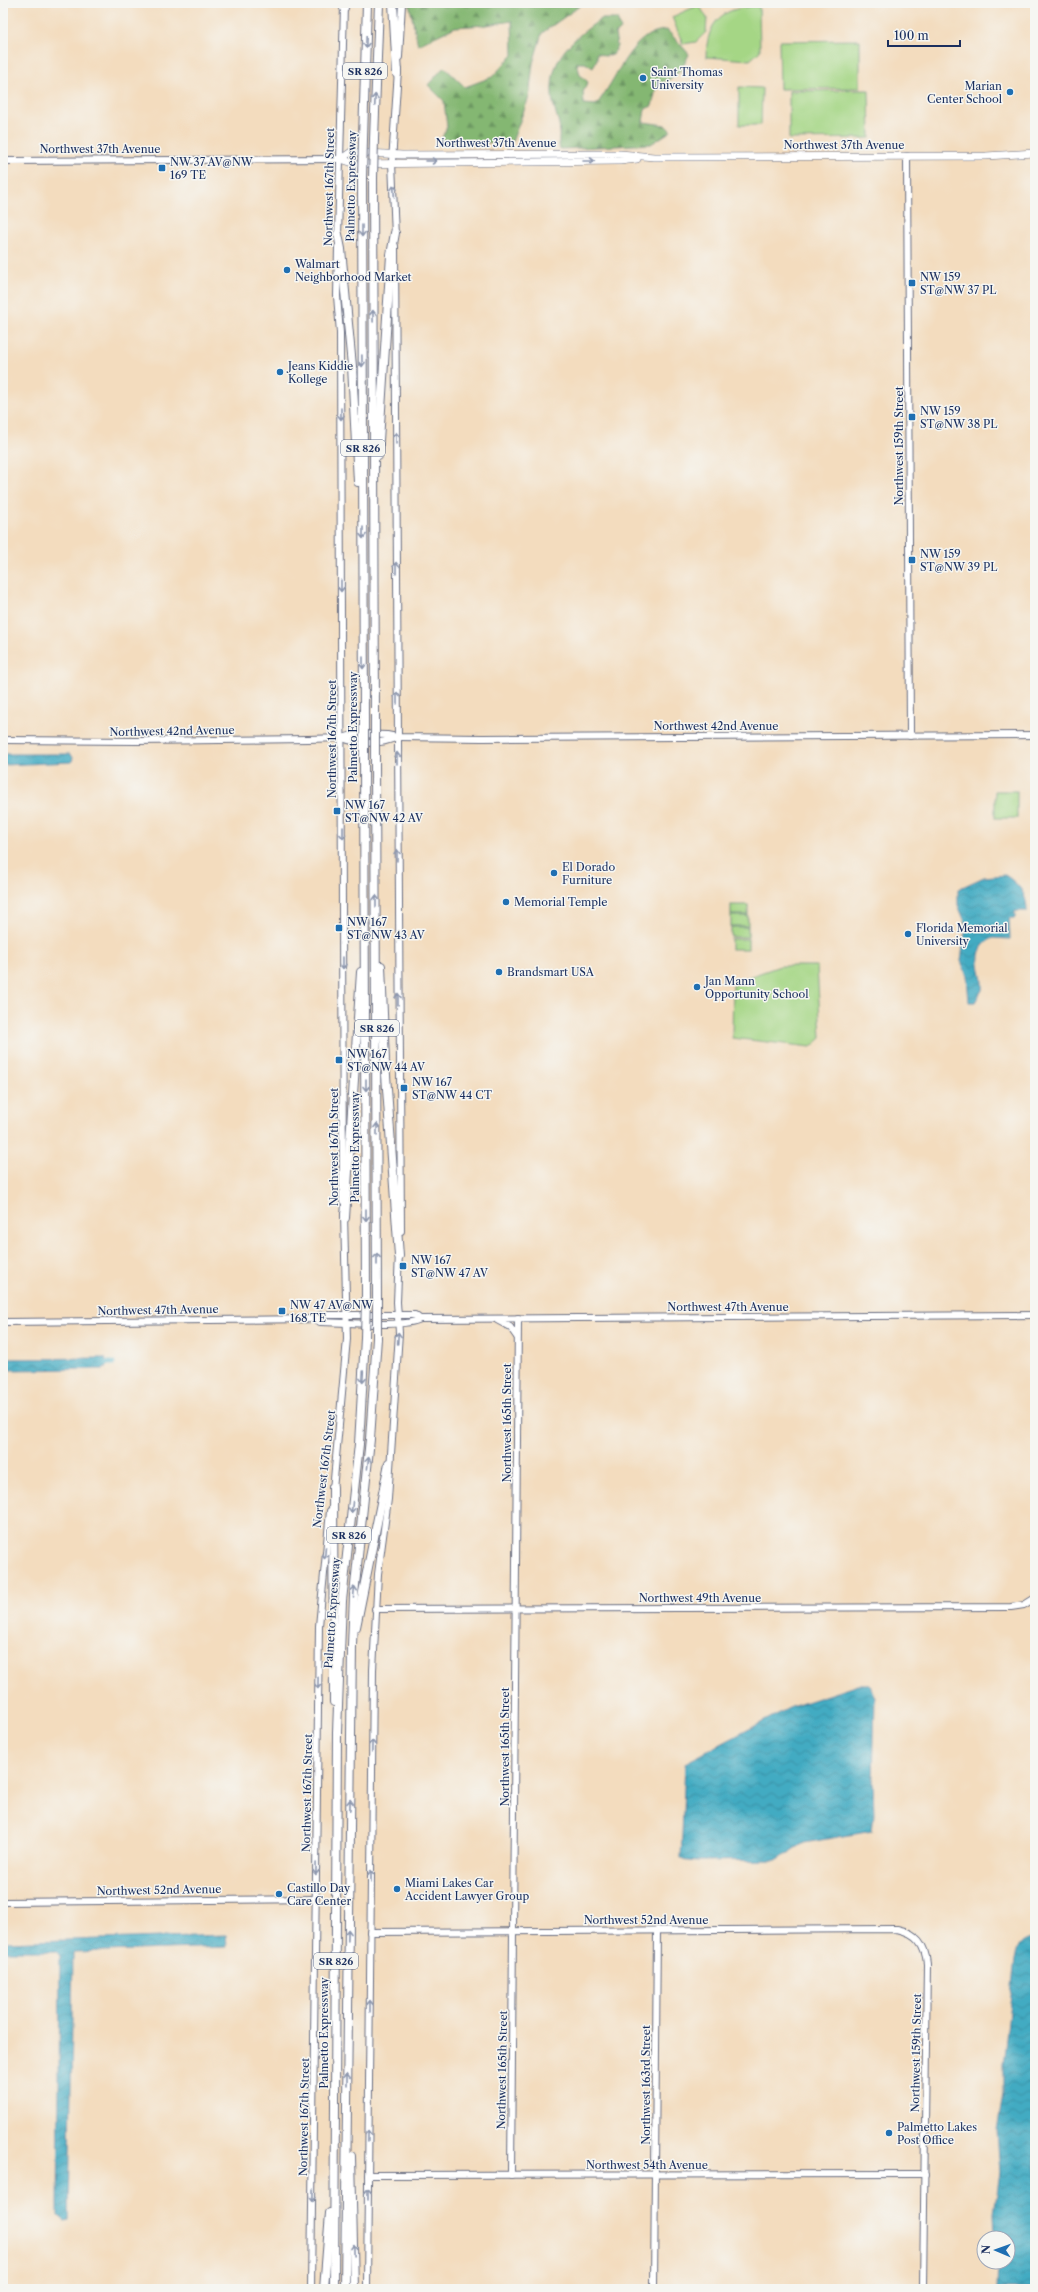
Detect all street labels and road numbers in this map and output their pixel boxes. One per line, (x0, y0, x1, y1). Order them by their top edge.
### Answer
road number: SR 826 (343, 63, 387, 79)
street label: Northwest 167th Street (321, 128, 337, 246)
street label: Palmetto Expressway (343, 129, 359, 242)
street label: Northwest 37th Avenue (435, 136, 557, 150)
street label: Northwest 37th Avenue (783, 138, 905, 152)
street label: Northwest 37th Avenue (39, 142, 161, 156)
street label: Northwest 159th Street (892, 386, 906, 506)
road number: SR 826 (341, 440, 385, 456)
street label: Palmetto Expressway (346, 670, 360, 783)
street label: Northwest 167th Street (325, 680, 339, 798)
street label: Northwest 42nd Avenue (653, 719, 779, 733)
street label: Northwest 42nd Avenue (109, 723, 235, 739)
road number: SR 826 (355, 1020, 399, 1036)
street label: Northwest 167th Street (327, 1088, 341, 1206)
street label: Palmetto Expressway (348, 1090, 362, 1203)
street label: Northwest 47th Avenue (667, 1300, 789, 1314)
street label: Northwest 47th Avenue (97, 1302, 219, 1318)
street label: Northwest 165th Street (500, 1363, 514, 1483)
street label: Northwest 167th Street (310, 1409, 338, 1529)
road number: SR 826 (327, 1527, 371, 1543)
street label: Palmetto Expressway (321, 1556, 343, 1669)
street label: Northwest 49th Avenue (639, 1591, 761, 1605)
street label: Northwest 165th Street (498, 1687, 512, 1807)
street label: Northwest 167th Street (299, 1734, 315, 1852)
street label: Northwest 52nd Avenue (97, 1882, 221, 1898)
street label: Northwest 52nd Avenue (584, 1913, 708, 1927)
road number: SR 826 (314, 1953, 358, 1969)
street label: Palmetto Expressway (317, 1976, 331, 2089)
street label: Northwest 159th Street (908, 1993, 924, 2113)
street label: Northwest 165th Street (494, 2010, 510, 2130)
street label: Northwest 163rd Street (639, 2025, 653, 2145)
street label: Northwest 167th Street (296, 2058, 312, 2176)
street label: Northwest 54th Avenue (586, 2158, 708, 2172)

